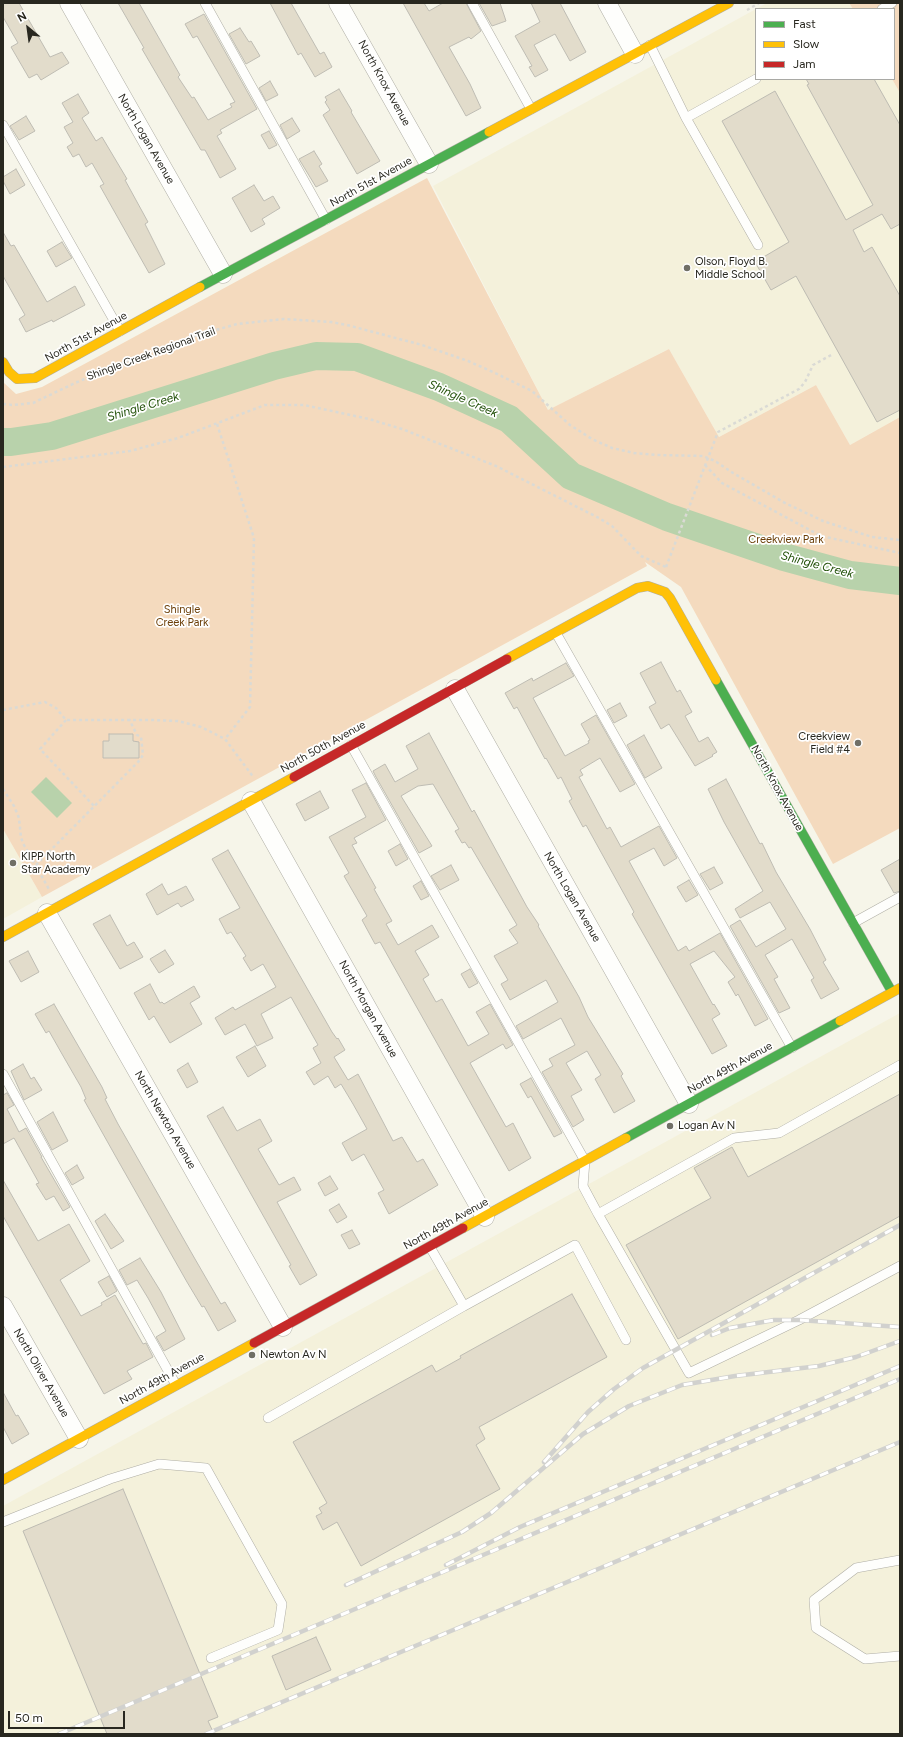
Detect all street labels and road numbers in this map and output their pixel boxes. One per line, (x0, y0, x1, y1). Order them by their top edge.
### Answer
street label: North Knox Avenue (355, 38, 413, 128)
street label: North Logan Avenue (115, 92, 177, 186)
street label: North 51st Avenue (328, 154, 414, 210)
street label: North 51st Avenue (43, 309, 129, 365)
street label: Shingle Creek Regional Trail (85, 325, 217, 383)
street label: North 50th Avenue (278, 718, 368, 776)
street label: North Knox Avenue (748, 743, 806, 833)
street label: North Logan Avenue (541, 850, 603, 944)
street label: North Morgan Avenue (336, 958, 400, 1060)
street label: North 49th Avenue (685, 1039, 775, 1097)
street label: North Newton Avenue (131, 1069, 199, 1171)
street label: North 49th Avenue (401, 1195, 491, 1253)
street label: North Oliver Avenue (10, 1326, 72, 1420)
street label: North 49th Avenue (117, 1350, 207, 1408)

